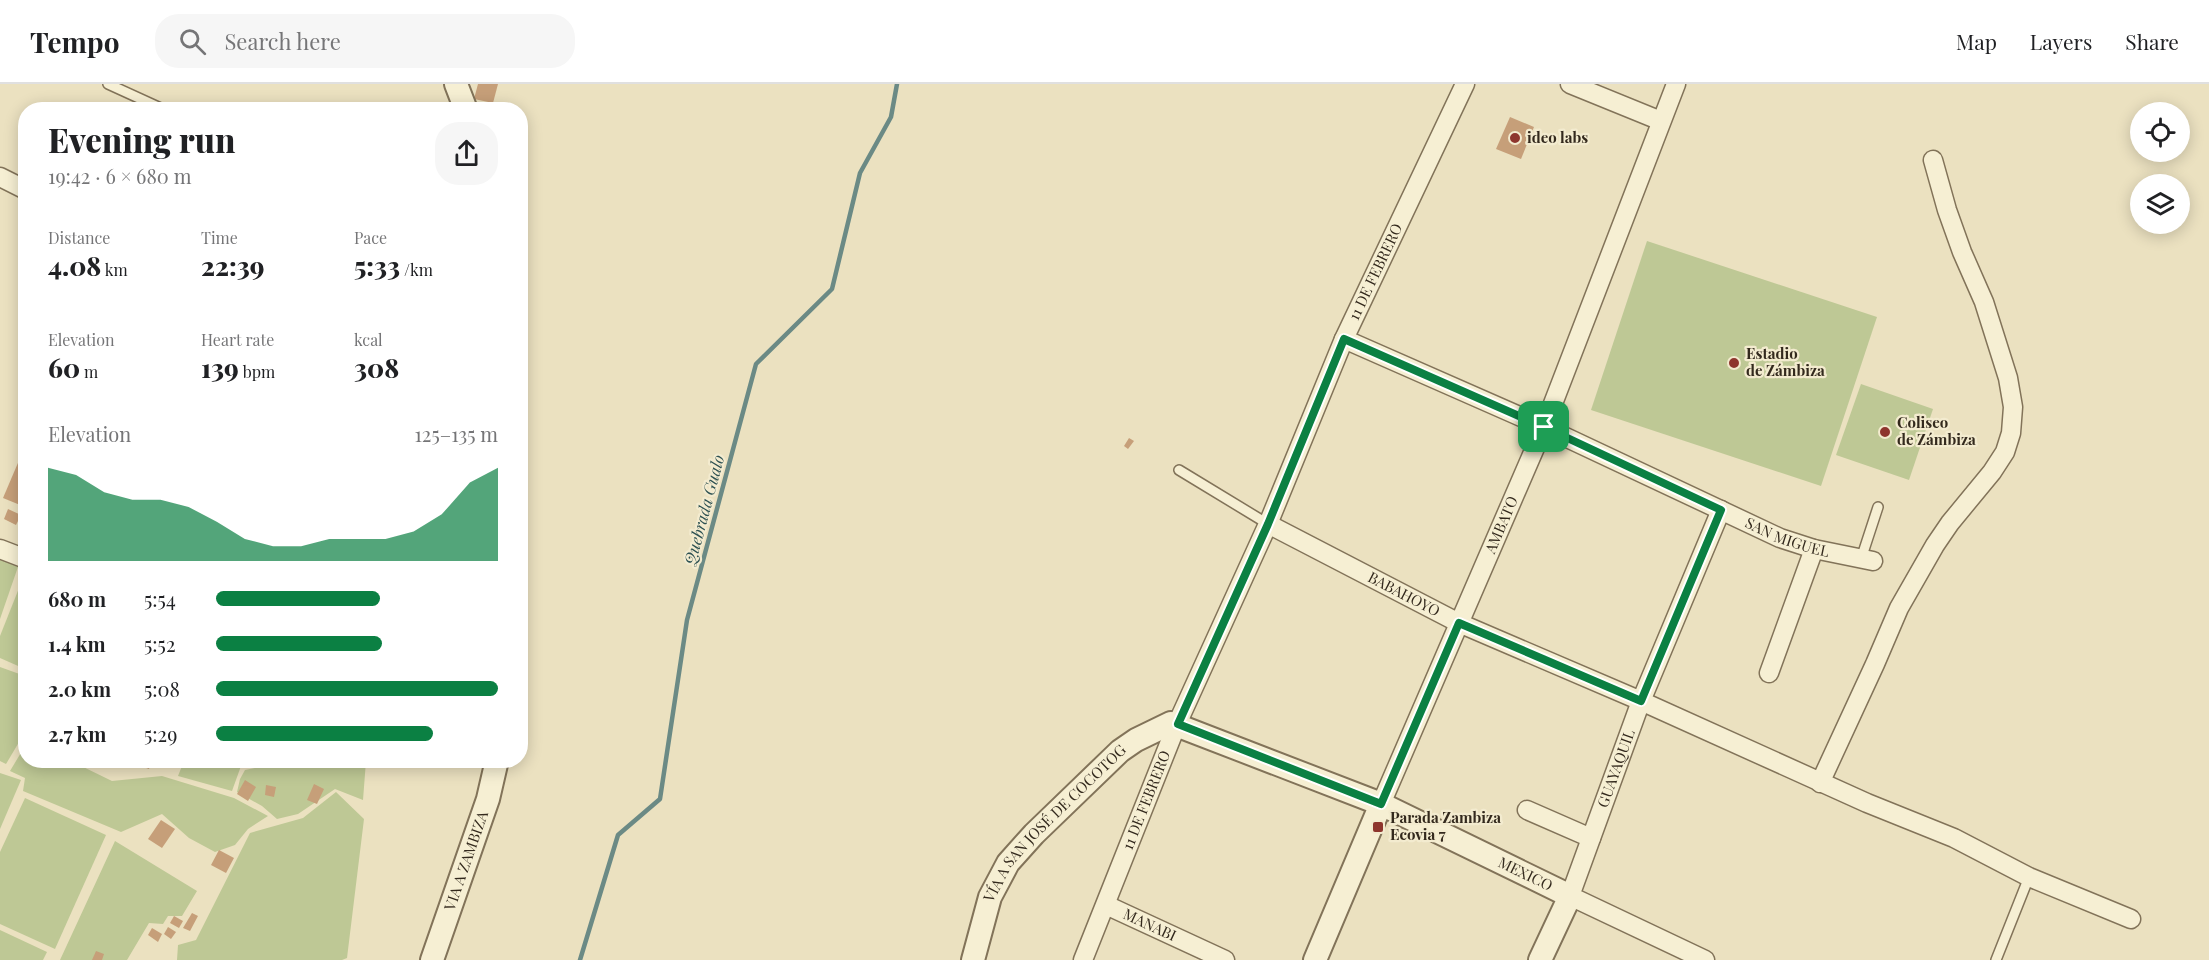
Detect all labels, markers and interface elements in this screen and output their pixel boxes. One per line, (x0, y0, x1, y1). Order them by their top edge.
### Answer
search box (155, 14, 575, 68)
text: Tempo (30, 23, 119, 60)
icon: search (176, 25, 209, 58)
text: Search here (224, 26, 341, 56)
text: Map (1956, 27, 1997, 55)
text: Layers (2030, 27, 2092, 55)
text: Share (2125, 27, 2179, 55)
map controls (2130, 102, 2190, 234)
button: locate (2130, 102, 2190, 162)
text: Evening run (48, 117, 235, 161)
button: share (435, 122, 498, 185)
place label: ideo labs (1527, 127, 1588, 147)
marker: ideo labs (1508, 131, 1522, 145)
text: 19:42 · 6 × 680 m (48, 162, 192, 189)
button: layers (2130, 174, 2190, 234)
street label: 11 DE FEBRERO (1343, 220, 1406, 323)
text: Distance (48, 227, 110, 248)
text: Time (201, 227, 238, 248)
text: Pace (354, 227, 387, 248)
text: 4.08 (48, 248, 101, 283)
text: 22:39 (201, 248, 264, 283)
text: 5:33 (354, 248, 400, 283)
text: km (101, 259, 128, 280)
text: /km (400, 259, 433, 280)
text: Elevation (48, 329, 115, 350)
text: Heart rate (201, 329, 274, 350)
text: kcal (354, 329, 383, 350)
place label: Estadio de Zámbiza (1746, 343, 1825, 380)
text: 60 (48, 350, 80, 385)
text: 139 (201, 350, 239, 385)
text: 308 (354, 350, 399, 385)
marker: Estadio de Zámbiza (1727, 356, 1741, 370)
text: m (80, 361, 98, 382)
text: bpm (239, 361, 275, 382)
pin (1518, 401, 1569, 452)
icon: arrive (1527, 410, 1560, 443)
place label: Coliseo de Zámbiza (1897, 412, 1976, 449)
text: Elevation (48, 420, 131, 447)
text: 125–135 m (414, 420, 498, 447)
marker: Coliseo de Zámbiza (1878, 425, 1892, 439)
water label: Quebrada Gualo (678, 452, 728, 568)
street label: AMBATO (1479, 493, 1522, 557)
street label: SAN MIGUEL (1742, 512, 1831, 561)
street label: BABAHOYO (1365, 567, 1444, 620)
text: 680 m (48, 585, 106, 612)
text: 5:54 (144, 585, 176, 612)
text: 1.4 km (48, 630, 106, 657)
text: 5:52 (144, 630, 176, 657)
text: 2.0 km (48, 675, 111, 702)
text: 5:08 (144, 675, 180, 702)
text: 2.7 km (48, 720, 106, 747)
text: 5:29 (144, 720, 177, 747)
street label: GUAYAQUIL (1592, 726, 1639, 810)
street label: VÍA A SAN JOSÉ DE COCOTOG (978, 739, 1130, 906)
street label: 11 DE FEBRERO (1117, 747, 1174, 852)
street label: VIA A ZAMBIZA (439, 807, 492, 914)
place label: Parada Zambiza Ecovia 7 (1390, 807, 1501, 844)
marker: Parada Zambiza Ecovia 7 (1371, 820, 1385, 834)
street label: MEXICO (1495, 852, 1556, 895)
street label: MANABI (1120, 903, 1180, 945)

